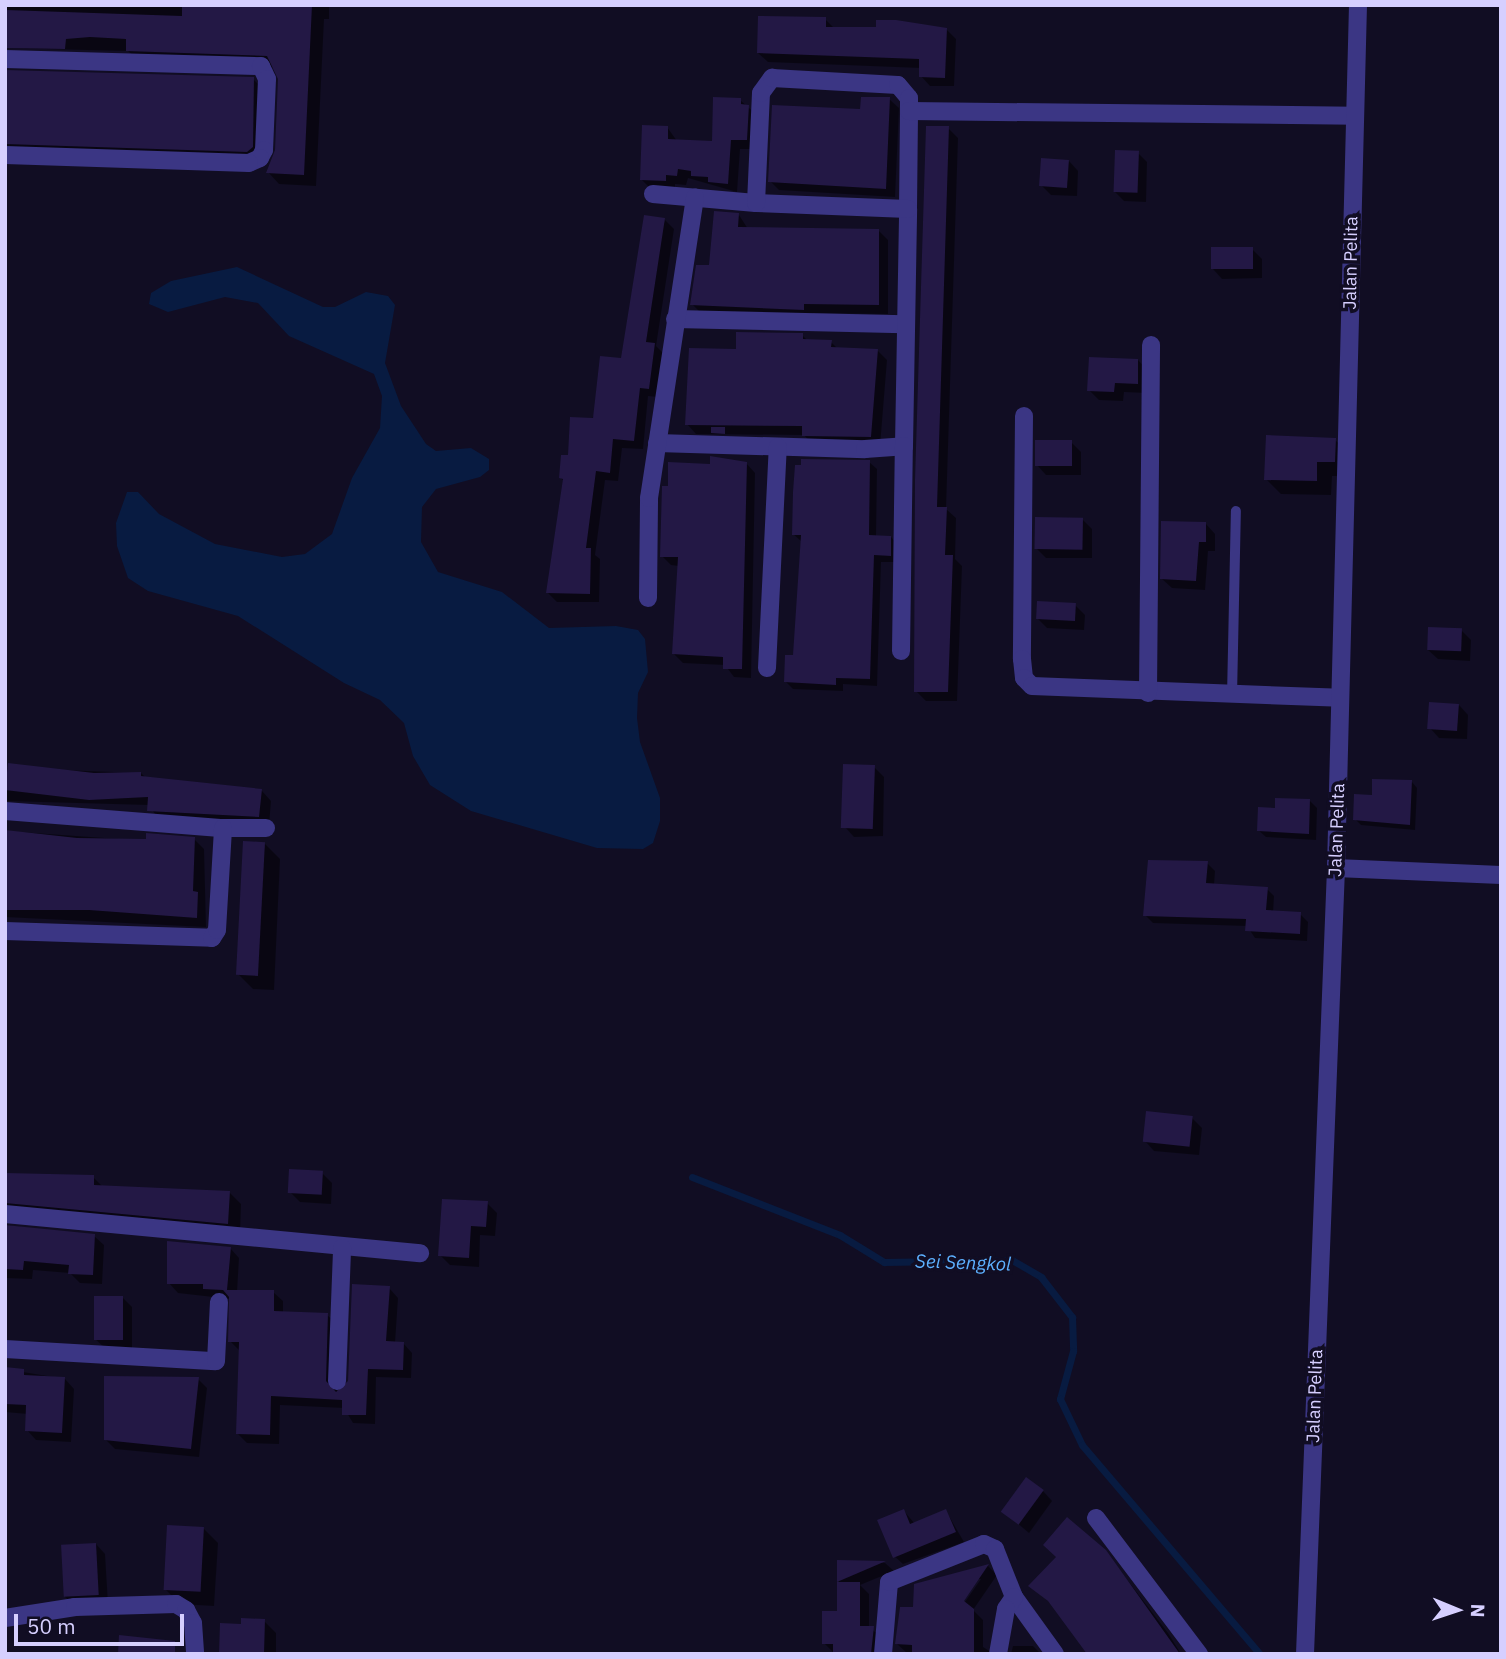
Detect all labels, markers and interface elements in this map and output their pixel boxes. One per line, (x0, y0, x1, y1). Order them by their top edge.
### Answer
street label: Jalan Pelita (1339, 216, 1363, 310)
street label: Jalan Pelita (1325, 783, 1349, 877)
water label: Sei Sengkol (915, 1250, 1011, 1276)
street label: Jalan Pelita (1303, 1349, 1327, 1443)
north arrow (1422, 1575, 1492, 1645)
scale bar (18, 1600, 187, 1644)
text: N (1466, 1603, 1490, 1618)
text: 50 m (27, 1612, 76, 1640)

